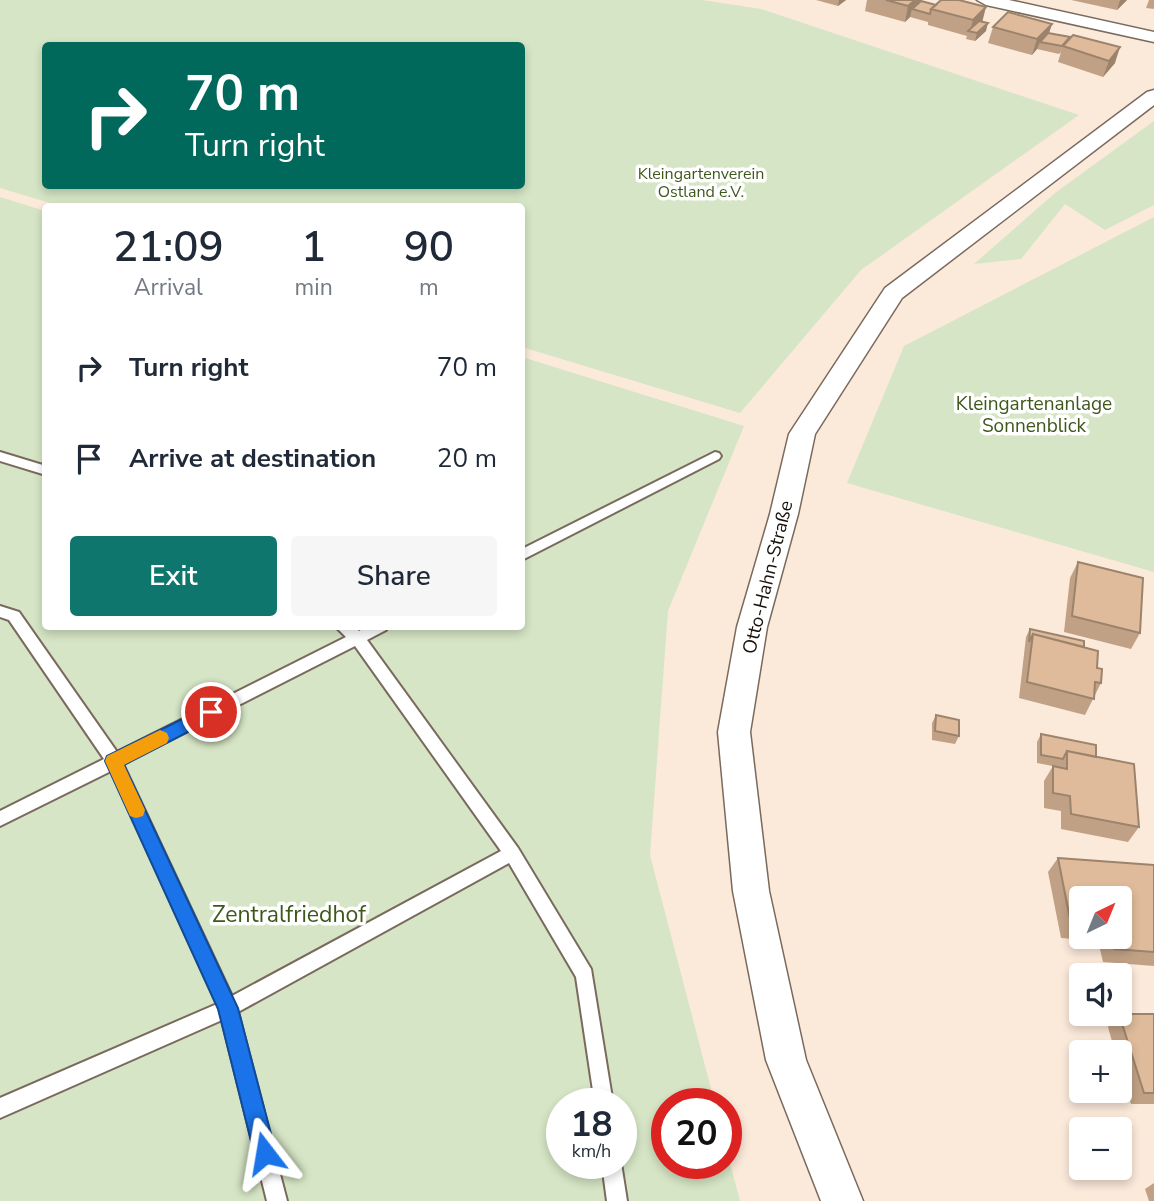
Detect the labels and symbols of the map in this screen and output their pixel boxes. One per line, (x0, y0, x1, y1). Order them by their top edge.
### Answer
park label: Kleingartenverein Ostland e.V. (638, 163, 764, 203)
park label: Kleingartenanlage Sonnenblick (956, 391, 1112, 439)
street label: Otto-Hahn-Straße (736, 498, 800, 657)
pin (181, 682, 241, 742)
north arrow (1069, 886, 1132, 948)
park label: Zentralfriedhof (212, 899, 366, 930)
speed limit sign: 20 (651, 1088, 742, 1179)
position arrow (228, 1116, 302, 1190)

